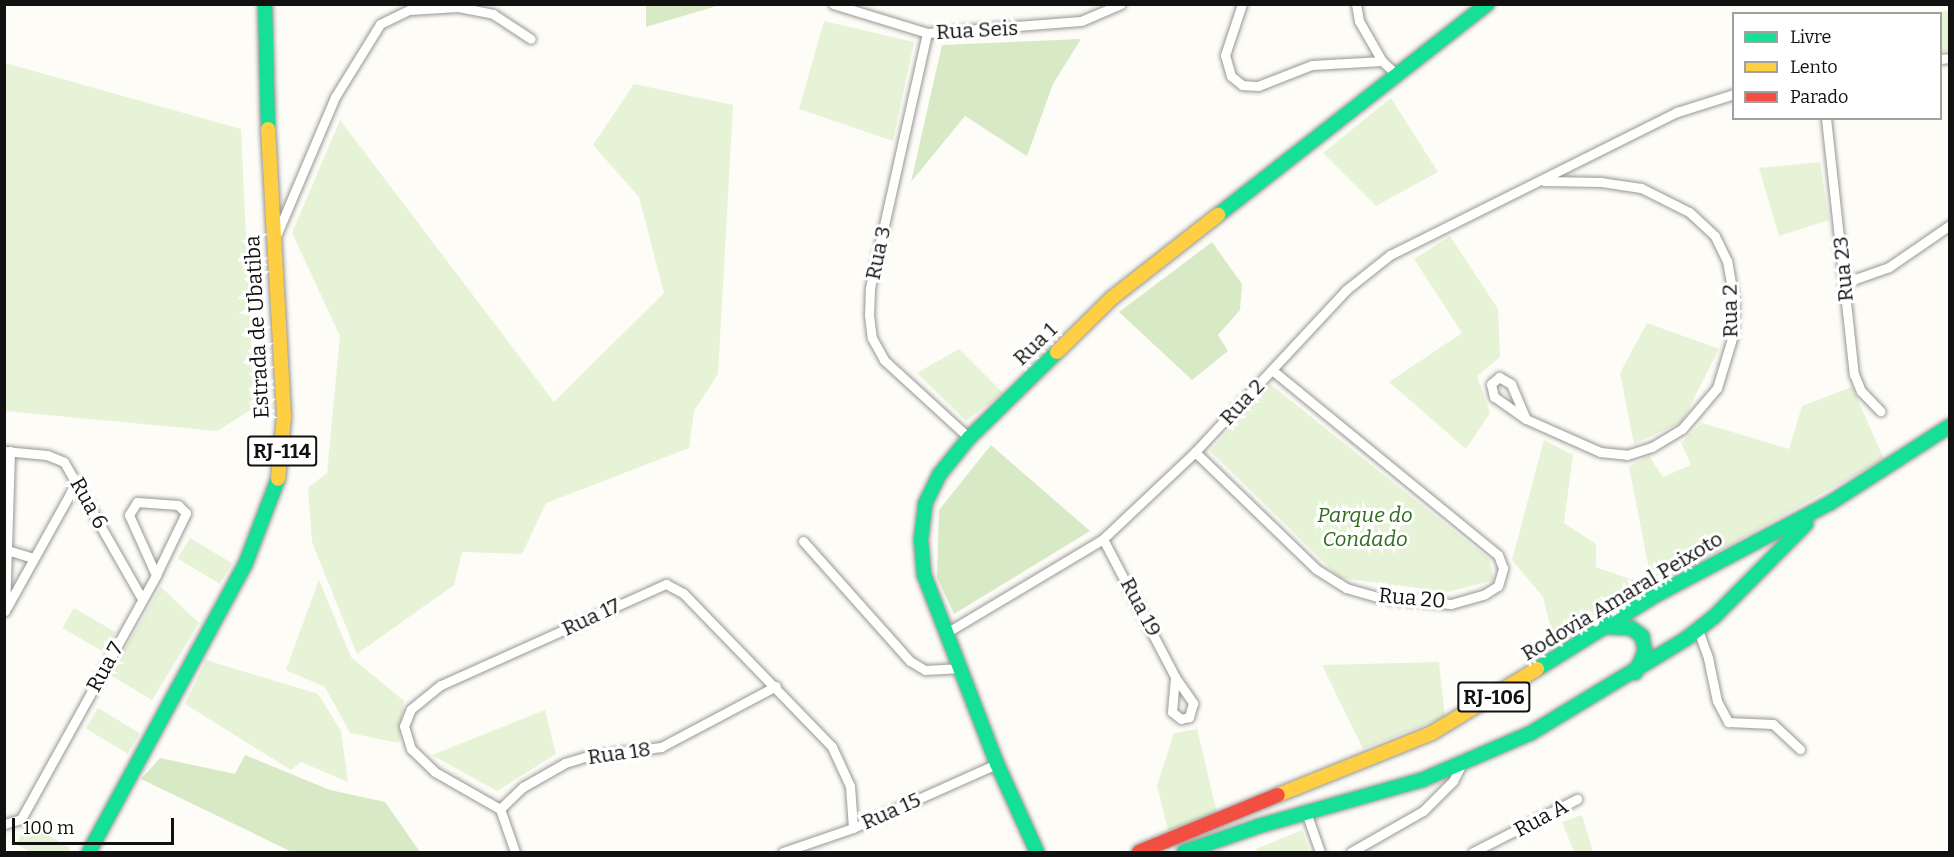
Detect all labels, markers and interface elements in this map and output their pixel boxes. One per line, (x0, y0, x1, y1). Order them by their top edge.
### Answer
legend (1732, 12, 1942, 120)
street label: Rua Seis (935, 15, 1019, 45)
text: Livre (1790, 26, 1831, 48)
text: Lento (1790, 56, 1838, 78)
text: Parado (1790, 86, 1848, 108)
street label: Rua 3 (860, 224, 896, 282)
street label: Estrada de Ubatiba (240, 235, 274, 419)
street label: Rua 23 (1828, 235, 1858, 303)
street label: Rua 2 (1717, 284, 1743, 338)
street label: Rua 1 (1008, 317, 1062, 371)
street label: Rua 2 (1215, 374, 1269, 430)
road number: RJ-114 (246, 434, 318, 468)
street label: Rua 6 (65, 473, 113, 533)
park label: Parque do Condado (1317, 502, 1413, 552)
street label: Rodovia Amaral Peixoto (1517, 526, 1727, 666)
street label: Rua 19 (1115, 573, 1167, 641)
street label: Rua 20 (1377, 583, 1447, 613)
street label: Rua 17 (558, 593, 624, 641)
street label: Rua 7 (81, 638, 129, 696)
road number: RJ-106 (1456, 680, 1532, 714)
street label: Rua 18 (586, 736, 652, 770)
street label: Rua 15 (858, 787, 924, 835)
street label: Rua A (1510, 793, 1572, 843)
scale bar (15, 806, 177, 844)
text: 100 m (23, 817, 74, 839)

